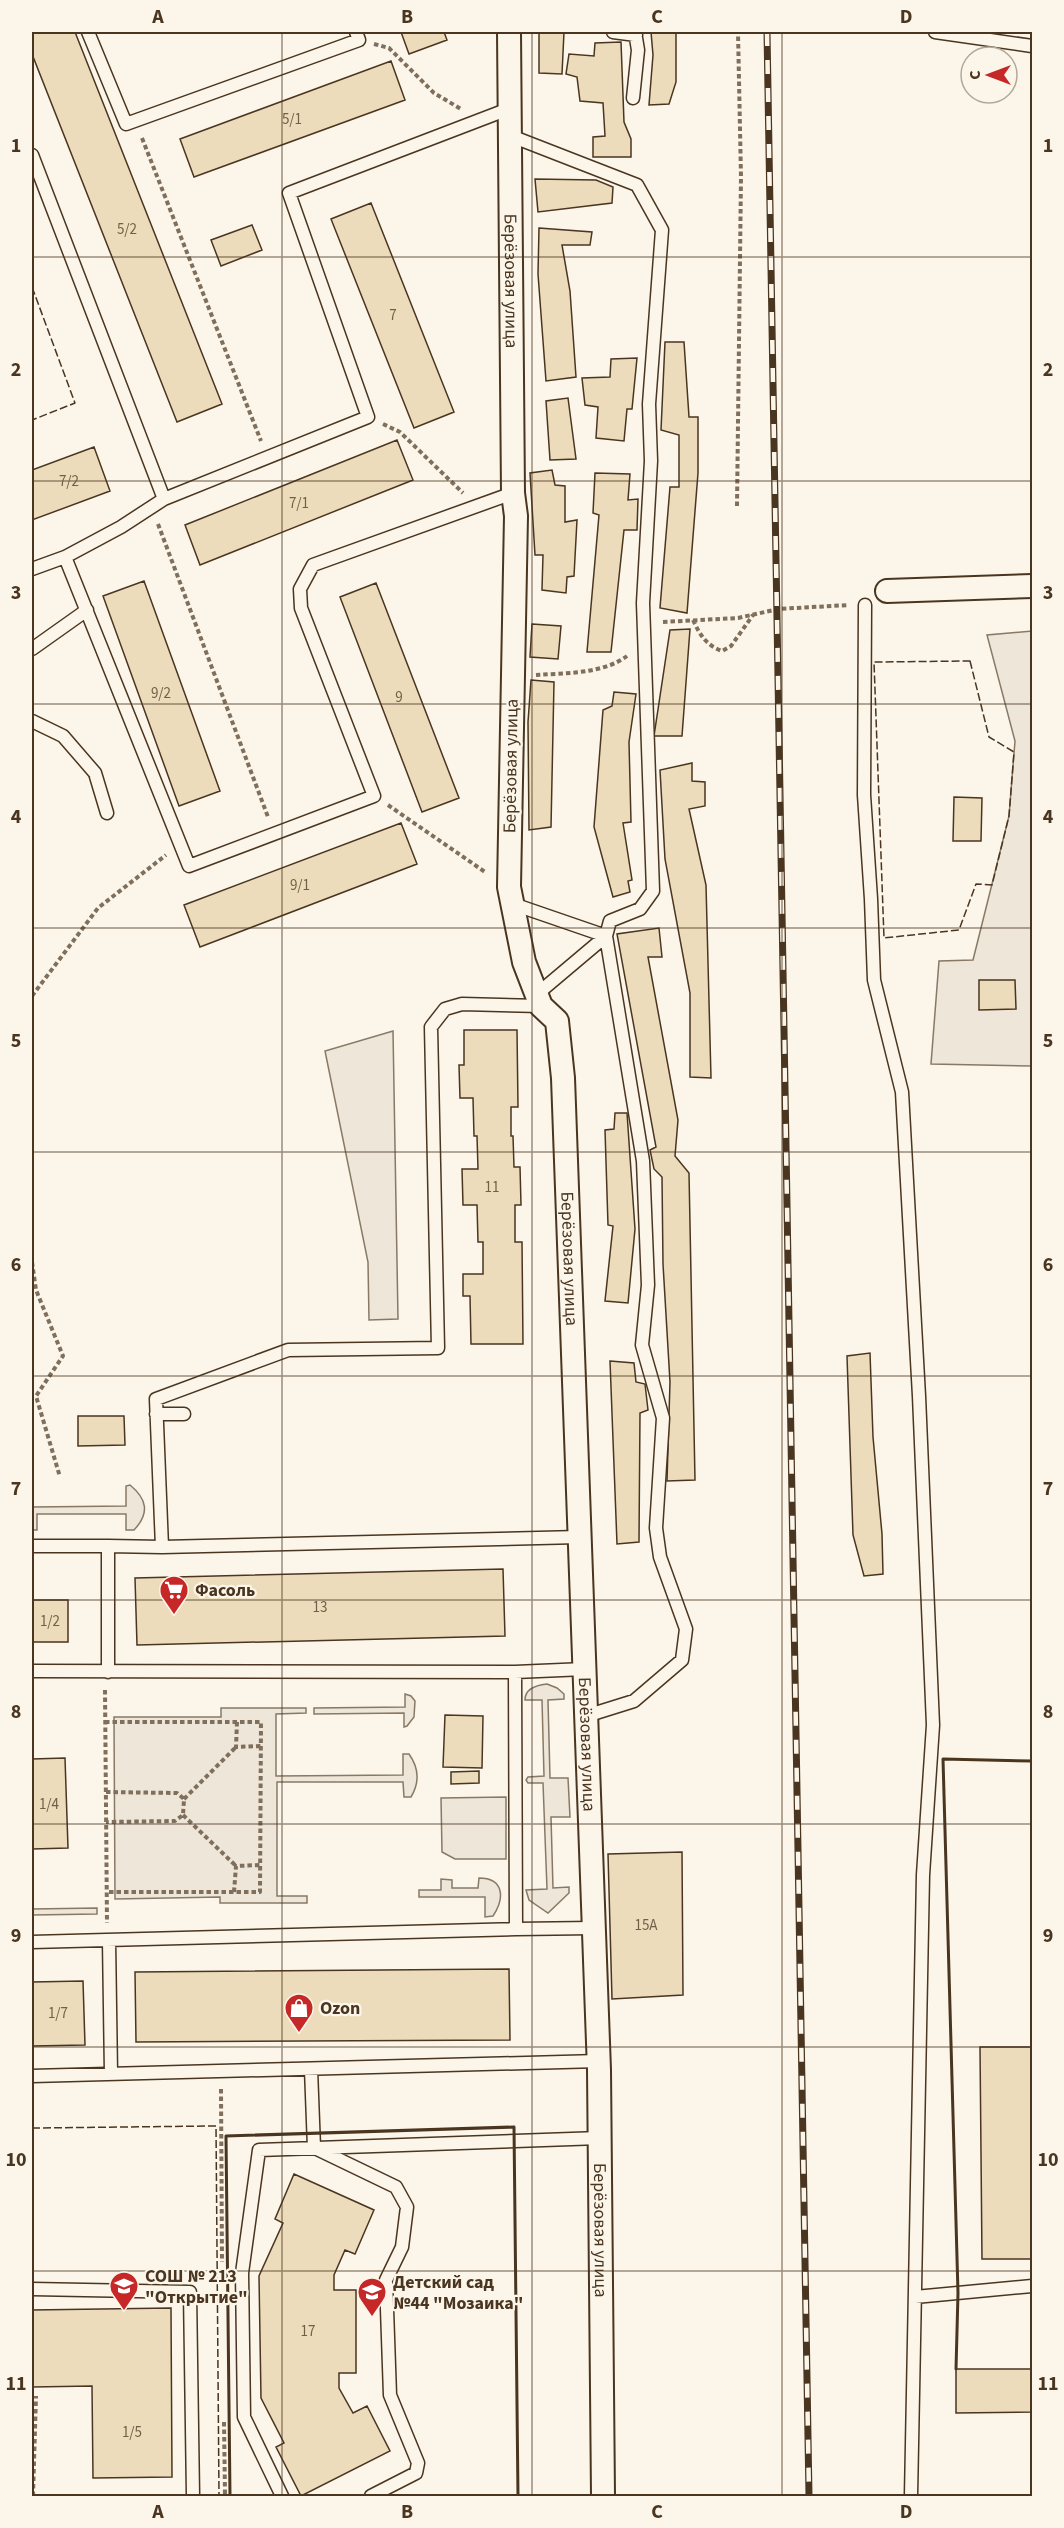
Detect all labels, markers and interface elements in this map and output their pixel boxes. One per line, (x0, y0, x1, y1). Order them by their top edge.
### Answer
text: A (151, 3, 164, 31)
text: B (401, 3, 413, 31)
text: C (651, 3, 663, 31)
text: D (900, 3, 912, 31)
north arrow (959, 45, 1019, 105)
text: С (964, 70, 986, 80)
house number: 5/1 (282, 109, 302, 130)
text: 1 (11, 132, 21, 160)
text: 1 (1043, 132, 1053, 160)
street label: Берёзовая улица (498, 214, 524, 348)
house number: 5/2 (117, 219, 137, 240)
house number: 7 (389, 305, 397, 326)
text: 2 (11, 356, 21, 384)
text: 2 (1043, 356, 1053, 384)
house number: 7/2 (59, 471, 79, 492)
house number: 7/1 (289, 493, 309, 514)
text: 3 (11, 579, 21, 607)
text: 3 (1043, 579, 1053, 607)
house number: 9/2 (151, 683, 171, 704)
house number: 9 (395, 687, 403, 708)
street label: Берёзовая улица (497, 699, 525, 833)
text: 4 (11, 803, 22, 831)
text: 4 (1043, 803, 1054, 831)
house number: 9/1 (290, 875, 310, 896)
text: 5 (11, 1027, 21, 1055)
text: 5 (1043, 1027, 1053, 1055)
house number: 11 (485, 1177, 499, 1198)
street label: Берёзовая улица (555, 1191, 584, 1326)
text: 6 (11, 1251, 21, 1279)
text: 6 (1043, 1251, 1053, 1279)
text: 7 (11, 1475, 21, 1503)
text: 7 (1043, 1475, 1053, 1503)
supermarket icon: Фасоль (158, 1574, 190, 1616)
place label: Фасоль (195, 1578, 255, 1603)
house number: 13 (313, 1597, 327, 1618)
house number: 1/2 (40, 1611, 60, 1632)
street label: Берёзовая улица (572, 1677, 602, 1812)
text: 8 (11, 1698, 21, 1726)
text: 8 (1043, 1698, 1053, 1726)
house number: 1/4 (39, 1794, 60, 1815)
house number: 15А (634, 1915, 658, 1936)
text: 9 (11, 1922, 21, 1950)
text: 9 (1043, 1922, 1053, 1950)
shop icon: Ozon (283, 1992, 315, 2034)
place label: Ozon (320, 1996, 360, 2021)
house number: 1/7 (48, 2003, 68, 2024)
text: 10 (5, 2146, 27, 2174)
text: 10 (1037, 2146, 1059, 2174)
street label: Берёзовая улица (587, 2163, 614, 2298)
place label: СОШ № 213 "Открытие" (145, 2264, 248, 2310)
school or university icon: СОШ № 213 "Открытие" (108, 2270, 140, 2312)
place label: Детский сад №44 "Мозаика" (393, 2270, 523, 2316)
school or university icon: Детский сад №44 "Мозаика" (356, 2276, 388, 2318)
house number: 17 (301, 2321, 315, 2342)
text: 11 (5, 2370, 27, 2398)
text: 11 (1037, 2370, 1059, 2398)
house number: 1/5 (122, 2422, 142, 2443)
text: A (151, 2498, 164, 2526)
text: B (401, 2498, 413, 2526)
text: C (651, 2498, 663, 2526)
text: D (900, 2498, 912, 2526)

